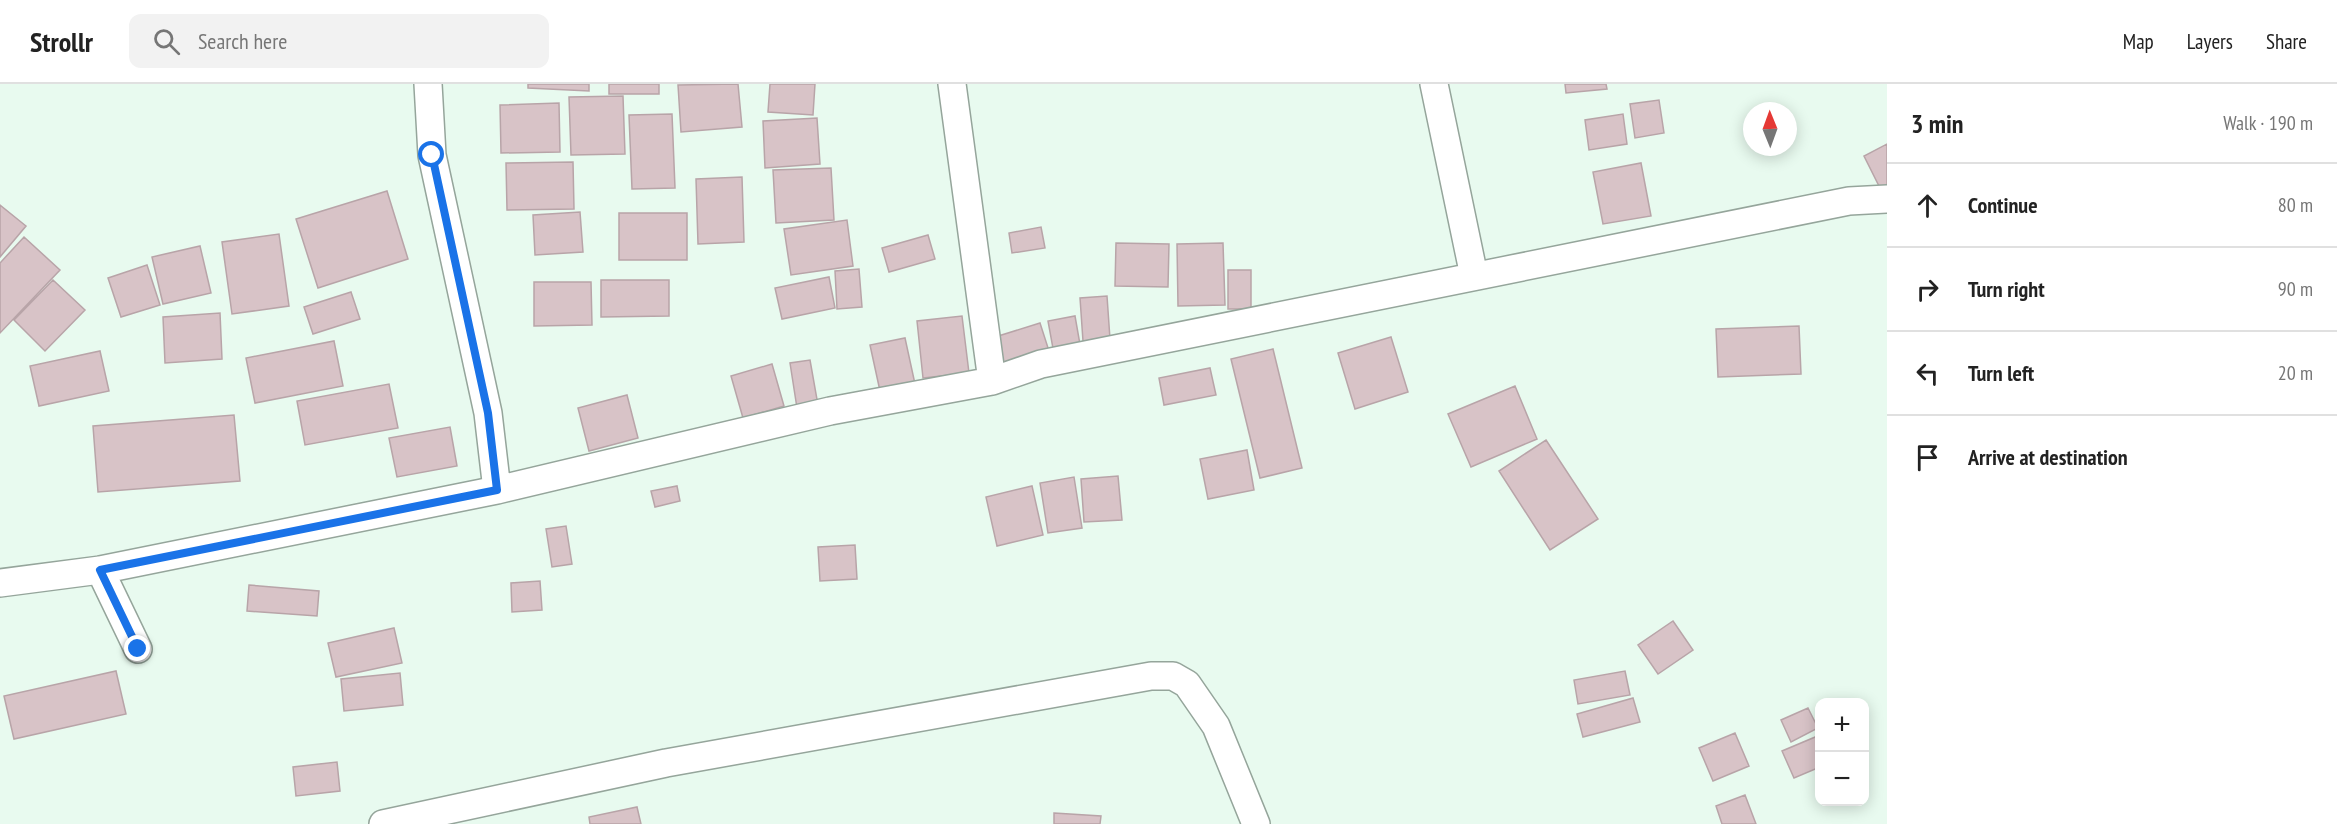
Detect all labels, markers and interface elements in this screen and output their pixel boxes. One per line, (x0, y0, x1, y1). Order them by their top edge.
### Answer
search box (129, 14, 549, 68)
text: Strollr (30, 23, 93, 60)
icon: search (150, 25, 183, 58)
text: Search here (198, 27, 287, 55)
text: Map (2123, 28, 2154, 55)
text: Layers (2187, 28, 2233, 55)
text: Share (2266, 28, 2307, 55)
north arrow (1743, 102, 1797, 156)
text: 3 min (1911, 107, 1964, 140)
text: Walk · 190 m (2223, 110, 2313, 136)
route start (418, 141, 444, 167)
icon: ahead (1911, 189, 1944, 222)
text: Continue (1968, 191, 2038, 219)
text: 80 m (2278, 192, 2313, 218)
icon: right (1911, 273, 1944, 306)
text: Turn right (1968, 275, 2045, 303)
text: 90 m (2278, 276, 2313, 302)
icon: left (1911, 357, 1944, 390)
text: Turn left (1968, 359, 2034, 387)
text: 20 m (2278, 360, 2313, 386)
icon: arrive (1911, 441, 1944, 474)
text: Arrive at destination (1968, 443, 2128, 471)
route end (124, 635, 150, 661)
map controls (1815, 698, 1869, 806)
button: + (1815, 698, 1869, 752)
button: − (1815, 752, 1869, 806)

